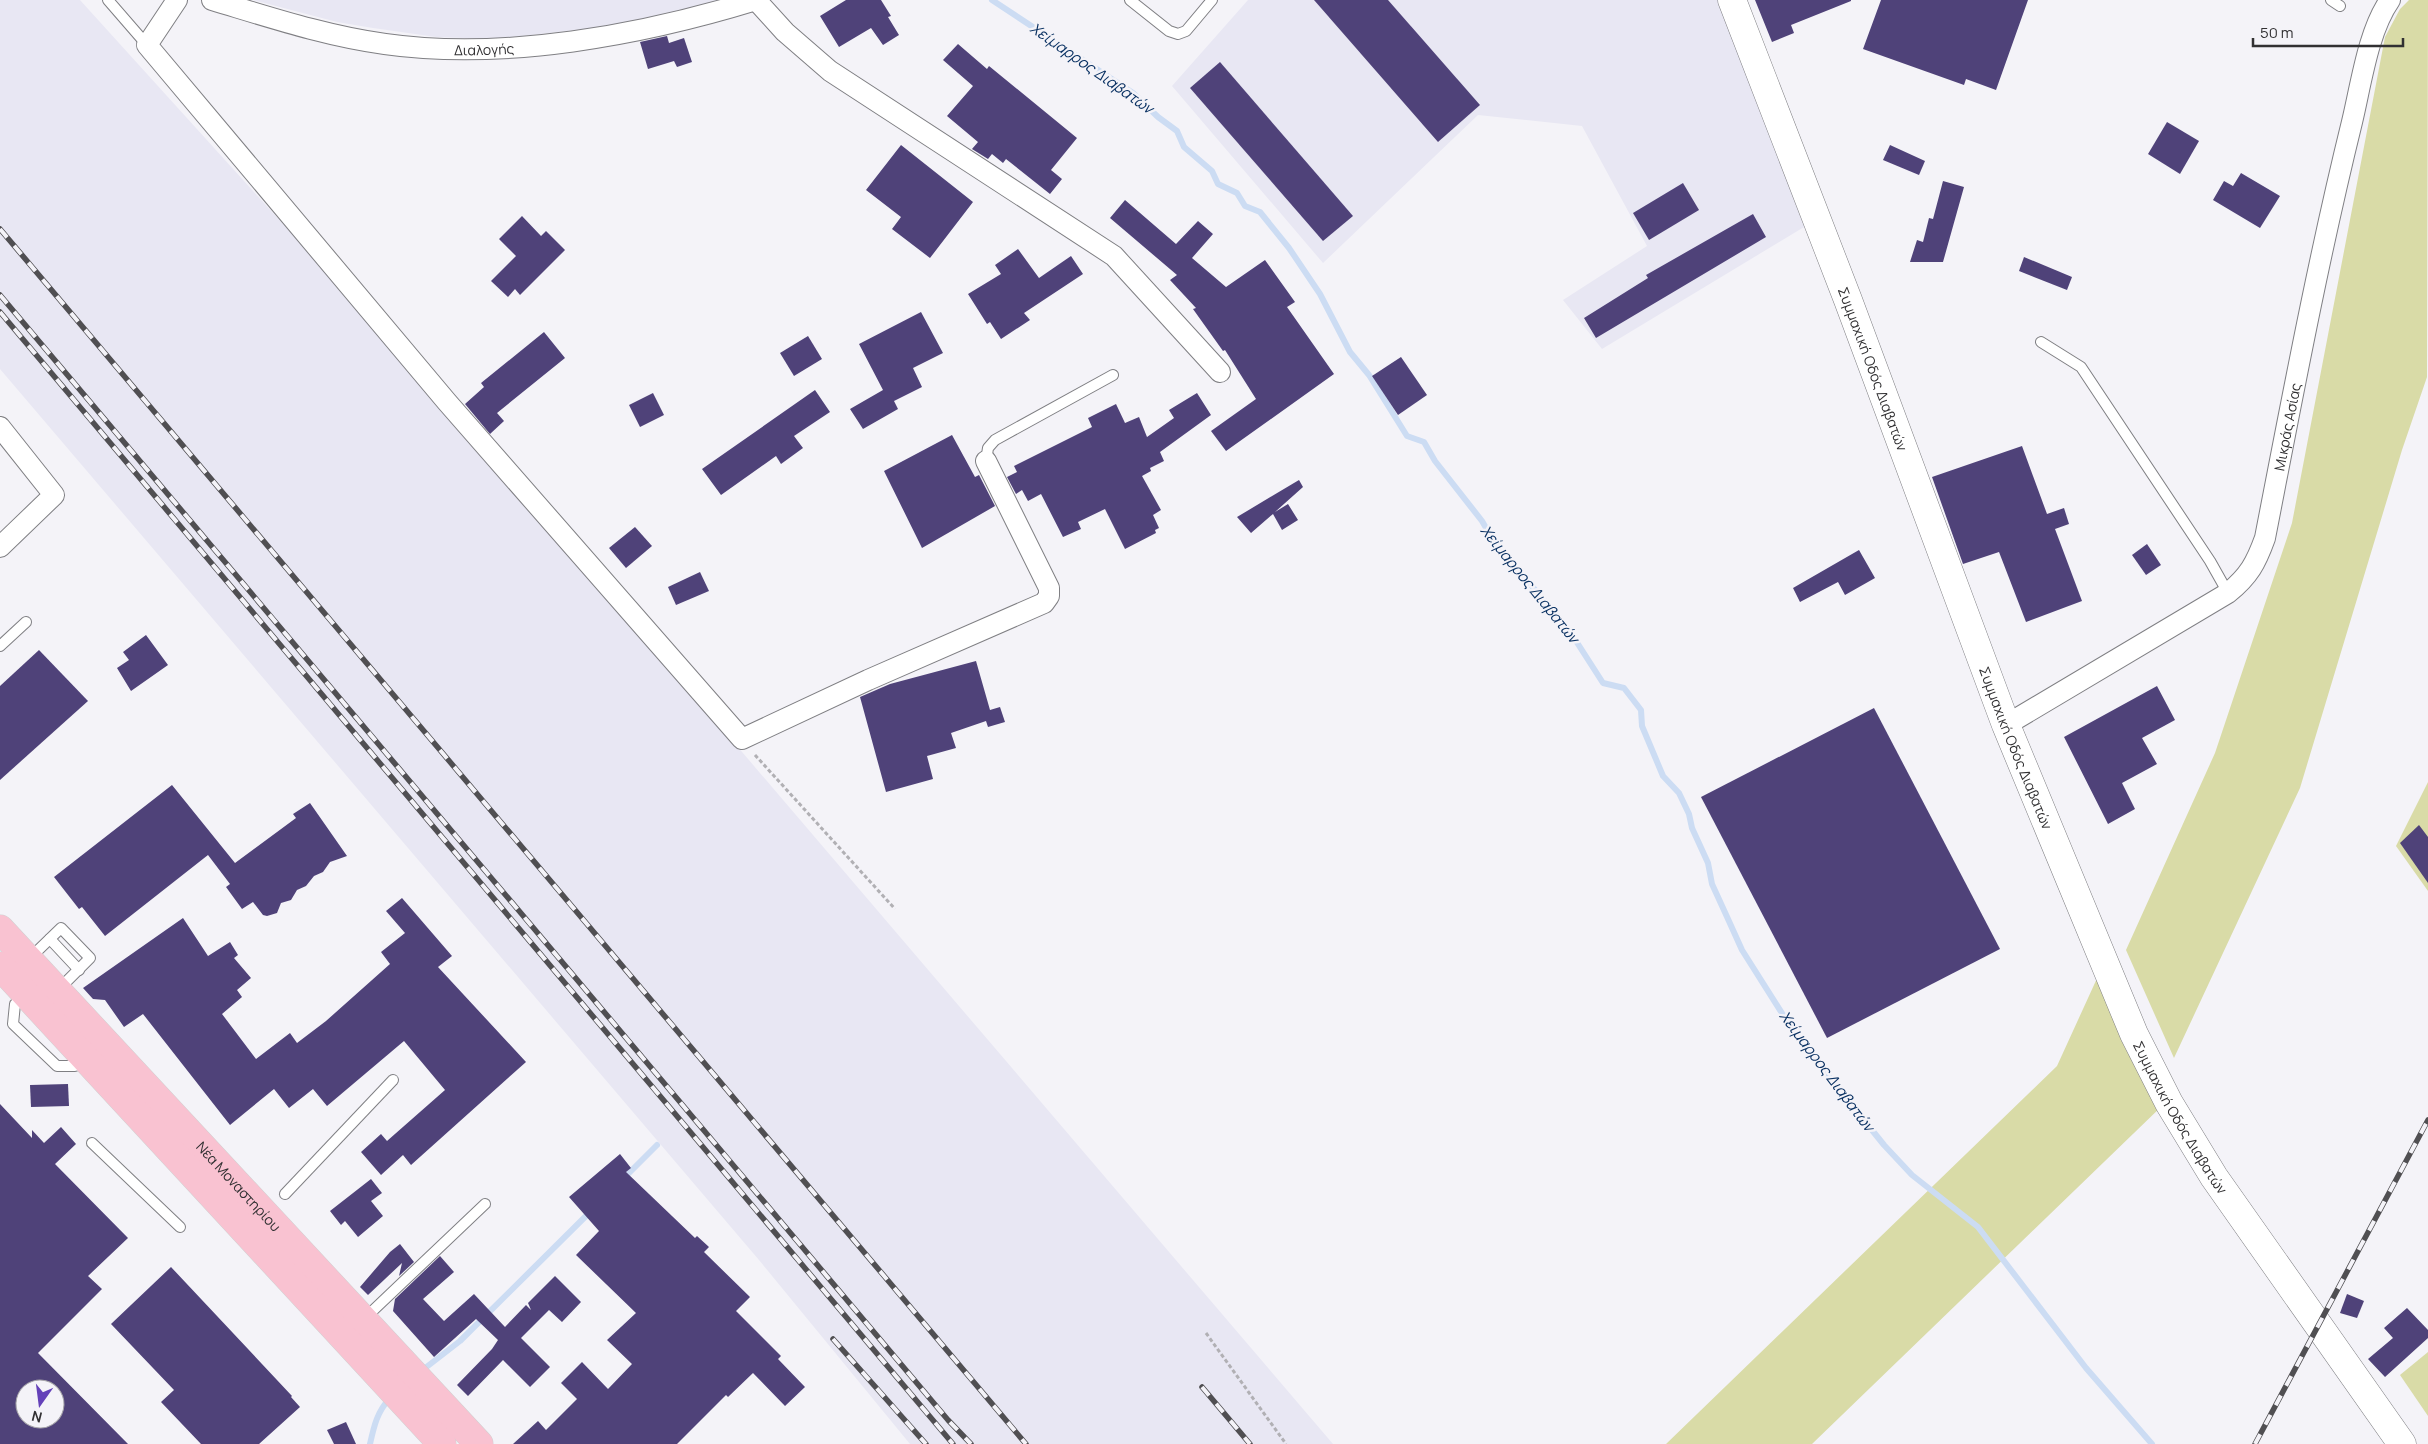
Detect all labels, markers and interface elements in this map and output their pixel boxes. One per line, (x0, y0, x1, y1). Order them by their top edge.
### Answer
scale bar (2253, 15, 2403, 47)
water label: Χείμαρρος Διαβατών (1026, 18, 1160, 120)
text: 50 m (2260, 22, 2294, 43)
street label: Διαλογής (454, 38, 515, 59)
street label: Συμμαχική Οδός Διαβατών (1834, 284, 1913, 453)
street label: Μικράς Ασίας (2269, 381, 2305, 472)
water label: Χείμαρρος Διαβατών (1476, 521, 1586, 649)
street label: Συμμαχική Οδός Διαβατών (1976, 664, 2058, 832)
water label: Χείμαρρος Διαβατών (1775, 1006, 1881, 1137)
street label: Συμμαχική Οδός Διαβατών (2129, 1037, 2232, 1197)
street label: Νέα Μοναστηρίου (193, 1137, 286, 1235)
north arrow (15, 1379, 65, 1429)
text: N (30, 1407, 44, 1428)

